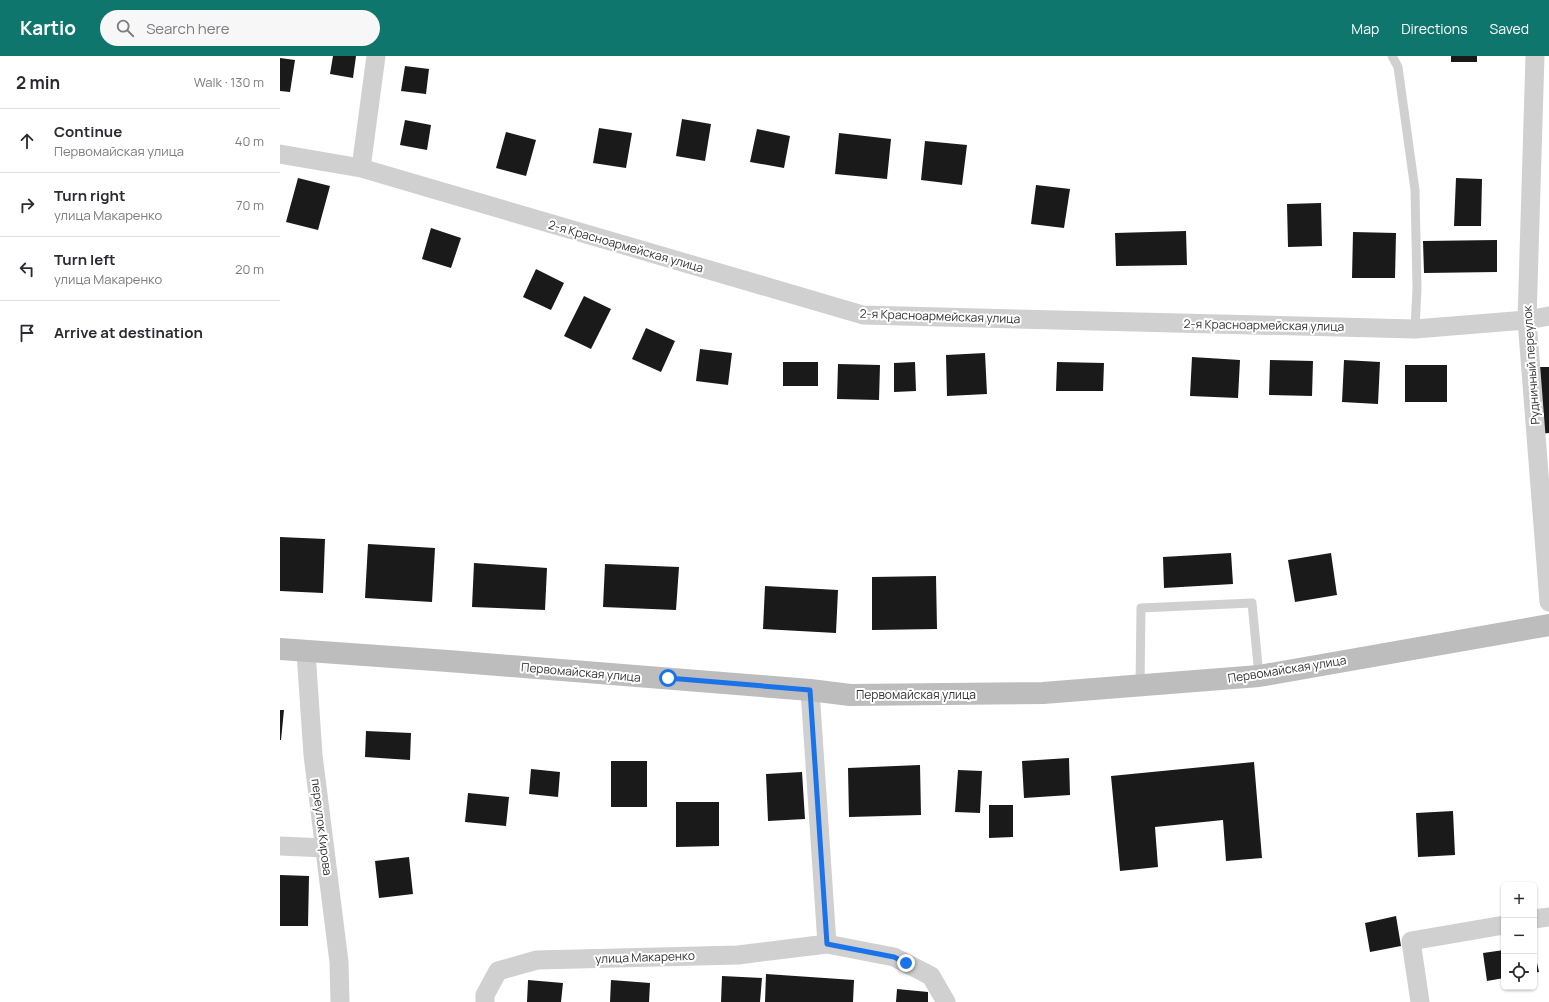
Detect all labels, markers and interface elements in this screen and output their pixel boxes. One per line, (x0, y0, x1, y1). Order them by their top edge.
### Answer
search box (100, 10, 380, 46)
text: Kartio (20, 15, 76, 41)
icon: search (114, 17, 136, 39)
text: Search here (146, 18, 230, 39)
text: Map (1351, 19, 1379, 38)
text: Directions (1401, 19, 1468, 38)
text: Saved (1490, 19, 1529, 38)
text: 2 min (16, 71, 60, 94)
text: Walk · 130 m (194, 73, 264, 91)
text: Continue (54, 121, 122, 142)
icon: ahead (16, 130, 38, 152)
text: 40 m (235, 132, 264, 150)
text: Первомайская улица (54, 142, 184, 160)
text: Turn right (54, 185, 125, 206)
icon: right (16, 194, 38, 216)
text: 70 m (236, 196, 264, 214)
text: улица Макаренко (54, 206, 162, 224)
street label: 2-я Красноармейская улица (546, 216, 706, 276)
text: Turn left (54, 249, 116, 270)
icon: left (16, 258, 38, 280)
text: 20 m (235, 260, 264, 278)
text: улица Макаренко (54, 270, 162, 288)
street label: Рудничный переулок (1518, 304, 1544, 425)
street label: 2-я Красноармейская улица (859, 305, 1021, 327)
street label: 2-я Красноармейская улица (1183, 315, 1345, 335)
icon: arrive (16, 322, 38, 344)
text: Arrive at destination (54, 322, 203, 343)
street label: Первомайская улица (1226, 651, 1348, 687)
street label: Первомайская улица (521, 658, 641, 686)
route start (659, 669, 677, 687)
street label: Первомайская улица (856, 686, 976, 703)
street label: переулок Кирова (308, 778, 336, 876)
map controls (1501, 882, 1537, 990)
button: + (1501, 882, 1537, 918)
button: − (1501, 918, 1537, 954)
street label: улица Макаренко (595, 947, 695, 967)
route end (897, 954, 915, 972)
button: locate (1501, 954, 1537, 990)

